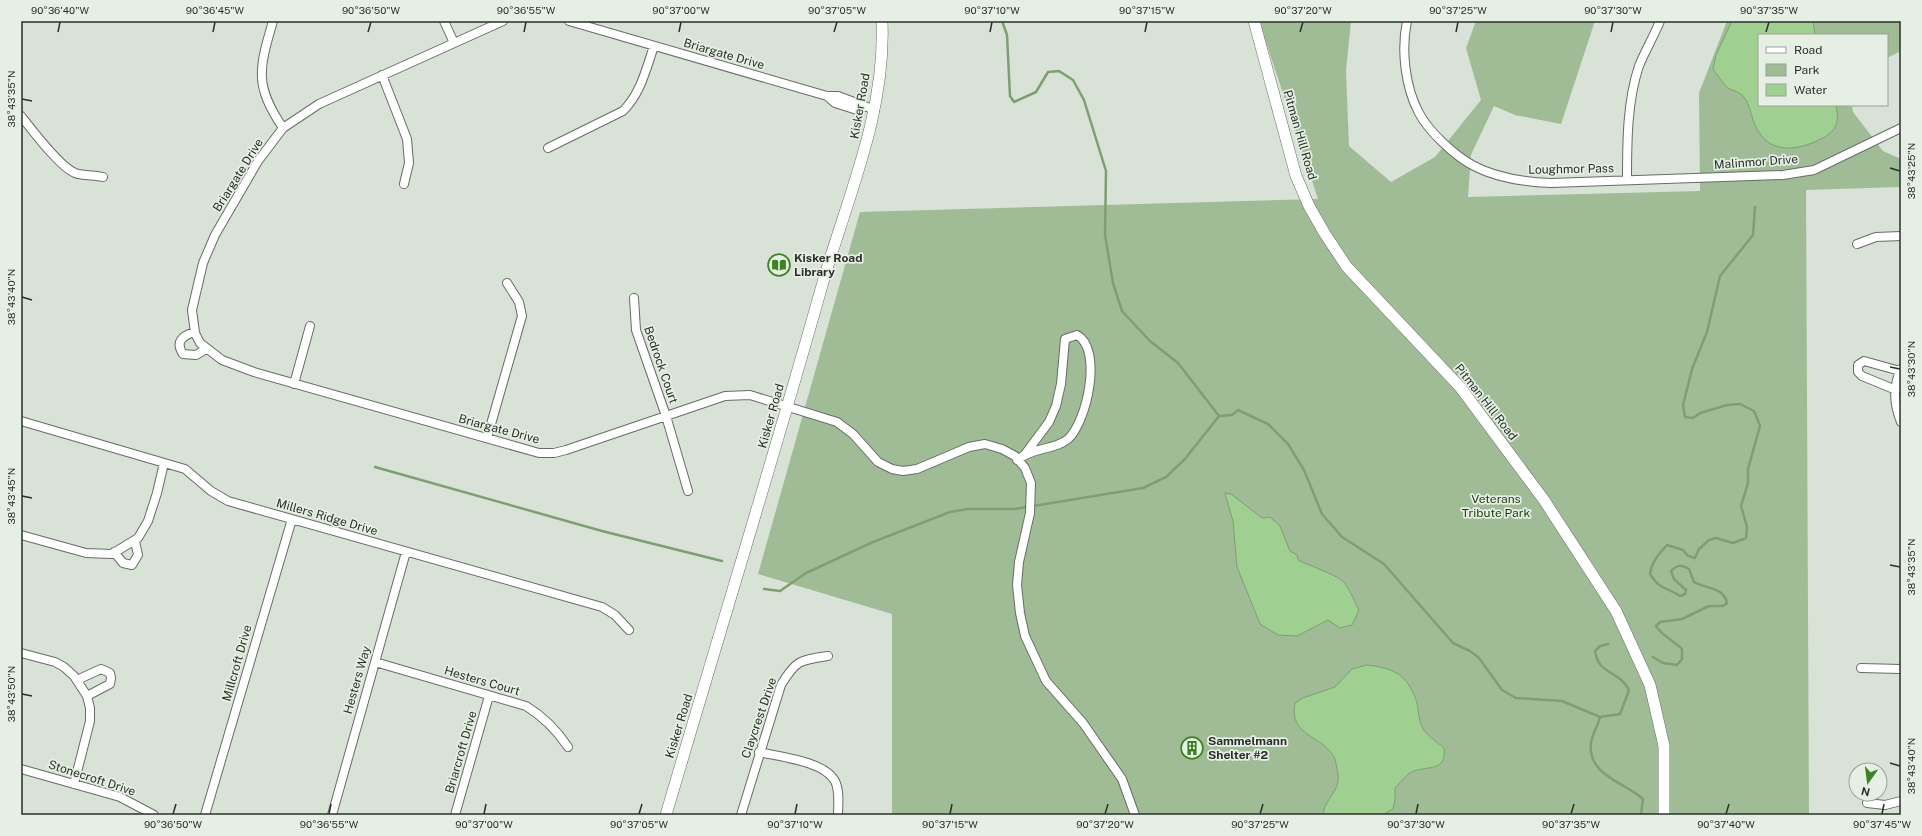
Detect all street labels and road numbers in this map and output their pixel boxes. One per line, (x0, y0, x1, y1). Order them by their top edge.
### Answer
street label: Briargate Drive (682, 36, 766, 72)
street label: Kisker Road (847, 72, 873, 140)
street label: Pitman Hill Road (1280, 88, 1320, 182)
street label: Briargate Drive (210, 136, 266, 214)
street label: Malinmor Drive (1713, 152, 1799, 172)
street label: Loughmor Pass (1528, 161, 1614, 177)
street label: Bedrock Court (641, 325, 681, 406)
street label: Pitman Hill Road (1452, 361, 1520, 443)
street label: Kisker Road (755, 382, 787, 450)
street label: Briargate Drive (457, 411, 541, 447)
street label: Millers Ridge Drive (275, 496, 379, 538)
street label: Millcroft Drive (219, 623, 255, 703)
street label: Hesters Way (341, 644, 374, 716)
street label: Hesters Court (443, 664, 522, 699)
street label: Claycrest Drive (739, 676, 779, 760)
street label: Kisker Road (663, 692, 695, 760)
street label: Briarcroft Drive (443, 709, 480, 795)
street label: Stonecroft Drive (47, 757, 138, 799)

